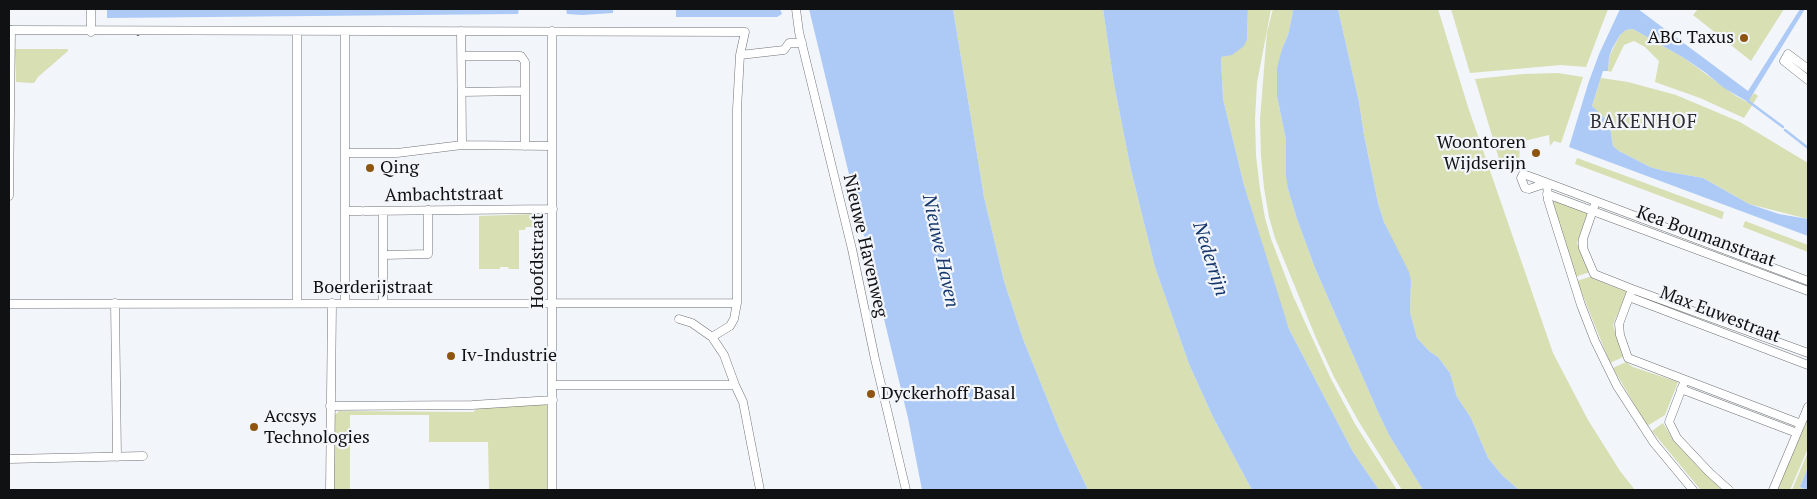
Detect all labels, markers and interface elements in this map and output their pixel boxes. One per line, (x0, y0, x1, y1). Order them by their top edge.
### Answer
place label: ABC Taxus (1648, 27, 1734, 49)
marker: ABC Taxus (1738, 32, 1750, 44)
district label: BAKENHOF (1589, 112, 1699, 134)
place label: Woontoren Wijdserijn (1436, 132, 1526, 174)
marker: Woontoren Wijdserijn (1530, 147, 1542, 159)
place label: Qing (380, 157, 419, 179)
marker: Qing (364, 162, 376, 174)
street label: Nieuwe Havenweg (838, 172, 892, 320)
street label: Ambachtstraat (385, 183, 503, 207)
water label: Nieuwe Haven (917, 192, 963, 310)
street label: Kea Boumanstraat (1634, 202, 1778, 272)
street label: Hoofdstraat (527, 213, 549, 309)
water label: Nederrijn (1187, 219, 1233, 299)
street label: Boerderijstraat (313, 277, 433, 299)
street label: Max Euwestraat (1657, 282, 1783, 348)
place label: Iv-Industrie (461, 345, 557, 367)
marker: Iv-Industrie (445, 350, 457, 362)
place label: Dyckerhoff Basal (881, 383, 1016, 405)
marker: Dyckerhoff Basal (865, 388, 877, 400)
place label: Accsys Technologies (264, 406, 370, 448)
marker: Accsys Technologies (248, 421, 260, 433)

